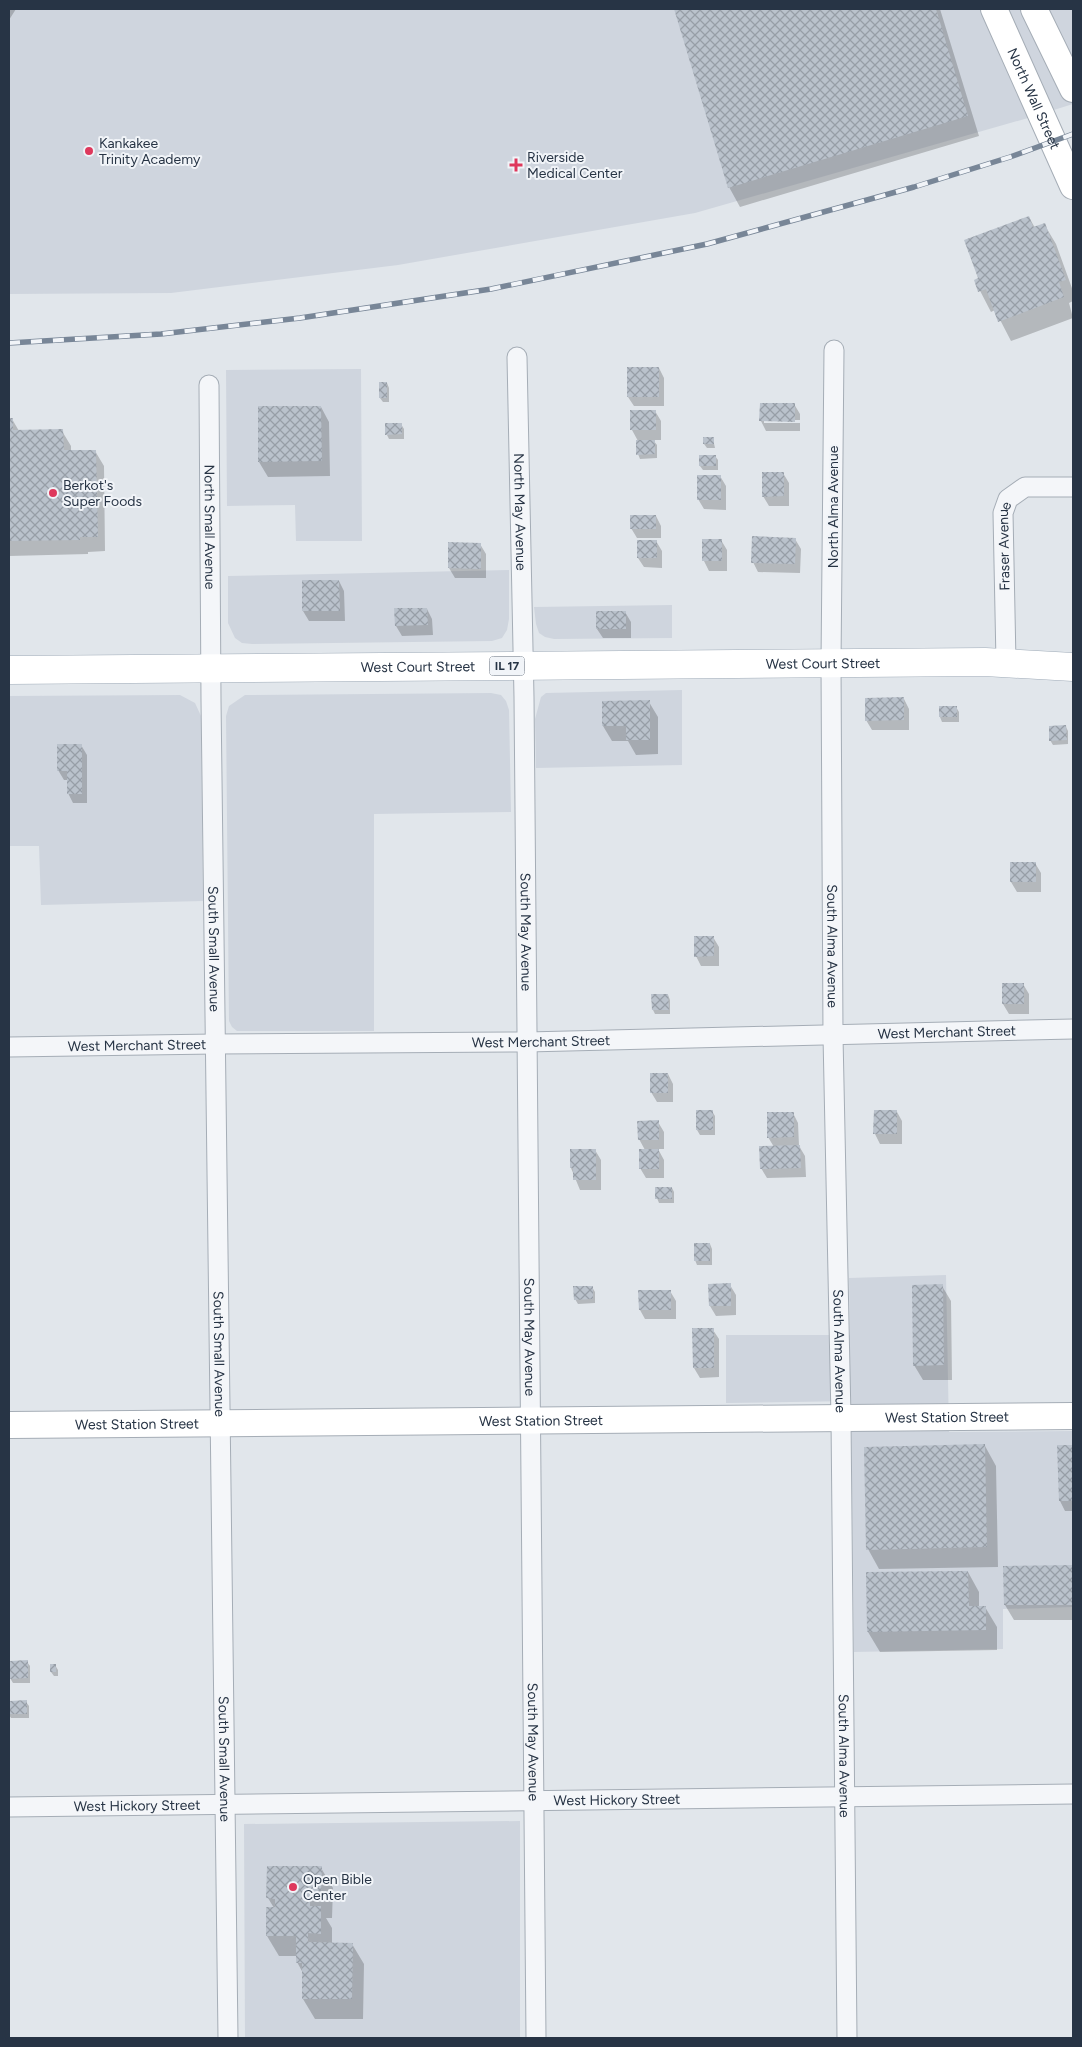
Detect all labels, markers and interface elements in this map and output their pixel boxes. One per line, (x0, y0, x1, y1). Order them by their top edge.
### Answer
street label: North Wall Street (1004, 45, 1064, 152)
place label: Kankakee Trinity Academy (99, 135, 201, 168)
marker: Kankakee Trinity Academy (83, 145, 95, 157)
place label: Riverside Medical Center (527, 149, 623, 182)
marker: Riverside Medical Center (509, 158, 523, 172)
street label: North Alma Avenue (825, 445, 842, 568)
street label: North May Avenue (510, 453, 530, 571)
street label: North Small Avenue (201, 464, 219, 590)
place label: Berkot's Super Foods (63, 477, 142, 510)
marker: Berkot's Super Foods (47, 487, 59, 499)
street label: Fraser Avenue (994, 499, 1015, 591)
street label: West Court Street (766, 654, 880, 672)
road number: IL 17 (490, 656, 524, 676)
street label: West Court Street (361, 658, 475, 676)
street label: South May Avenue (517, 873, 535, 991)
street label: South Alma Avenue (824, 884, 841, 1008)
street label: South Small Avenue (205, 886, 223, 1012)
street label: West Merchant Street (877, 1022, 1016, 1042)
street label: West Merchant Street (472, 1032, 610, 1051)
street label: West Merchant Street (68, 1036, 206, 1055)
street label: South May Avenue (521, 1278, 539, 1396)
street label: South Alma Avenue (830, 1289, 849, 1413)
street label: South Small Avenue (210, 1291, 229, 1417)
street label: West Station Street (885, 1408, 1009, 1426)
street label: West Station Street (479, 1411, 603, 1430)
street label: West Station Street (75, 1415, 199, 1433)
street label: South May Avenue (524, 1683, 542, 1801)
street label: South Alma Avenue (835, 1694, 853, 1818)
street label: South Small Avenue (215, 1696, 234, 1822)
street label: West Hickory Street (553, 1790, 680, 1809)
street label: West Hickory Street (74, 1796, 200, 1815)
place label: Open Bible Center (303, 1871, 372, 1904)
marker: Open Bible Center (287, 1881, 299, 1893)

